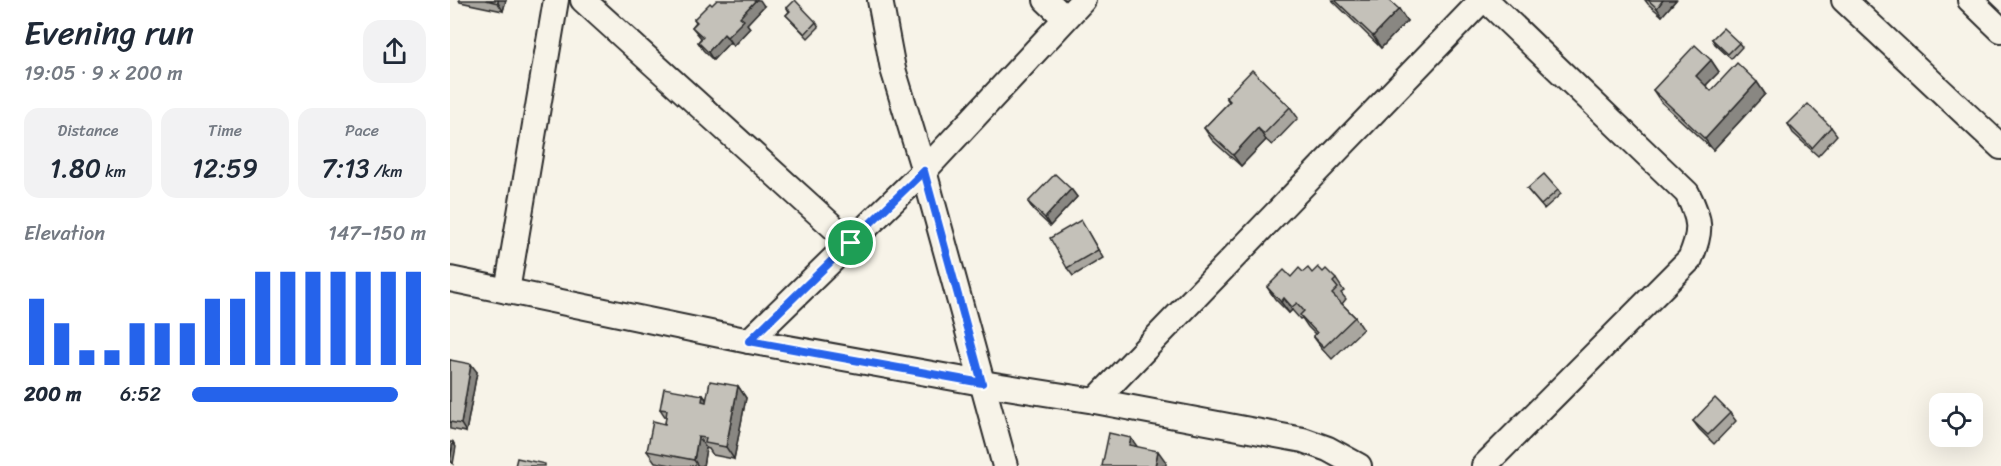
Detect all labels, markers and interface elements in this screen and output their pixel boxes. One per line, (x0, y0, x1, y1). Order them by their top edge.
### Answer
text: Evening run (24, 4, 194, 62)
button: share (363, 20, 426, 83)
text: 19:05 · 9 × 200 m (24, 56, 183, 91)
text: Distance (58, 116, 118, 145)
text: Time (208, 116, 242, 145)
text: Pace (345, 116, 379, 145)
text: 1.80 (50, 145, 101, 191)
text: 12:59 (192, 145, 258, 191)
text: 7:13 (321, 145, 370, 191)
text: km (101, 157, 126, 186)
text: /km (370, 157, 403, 186)
text: Elevation (24, 216, 105, 251)
text: 147–150 m (328, 216, 426, 251)
pin (825, 217, 876, 268)
icon: arrive (834, 226, 867, 259)
text: 200 m (24, 377, 81, 412)
text: 6:52 (120, 377, 161, 412)
map controls (1929, 393, 1983, 447)
button: locate (1929, 393, 1983, 447)

